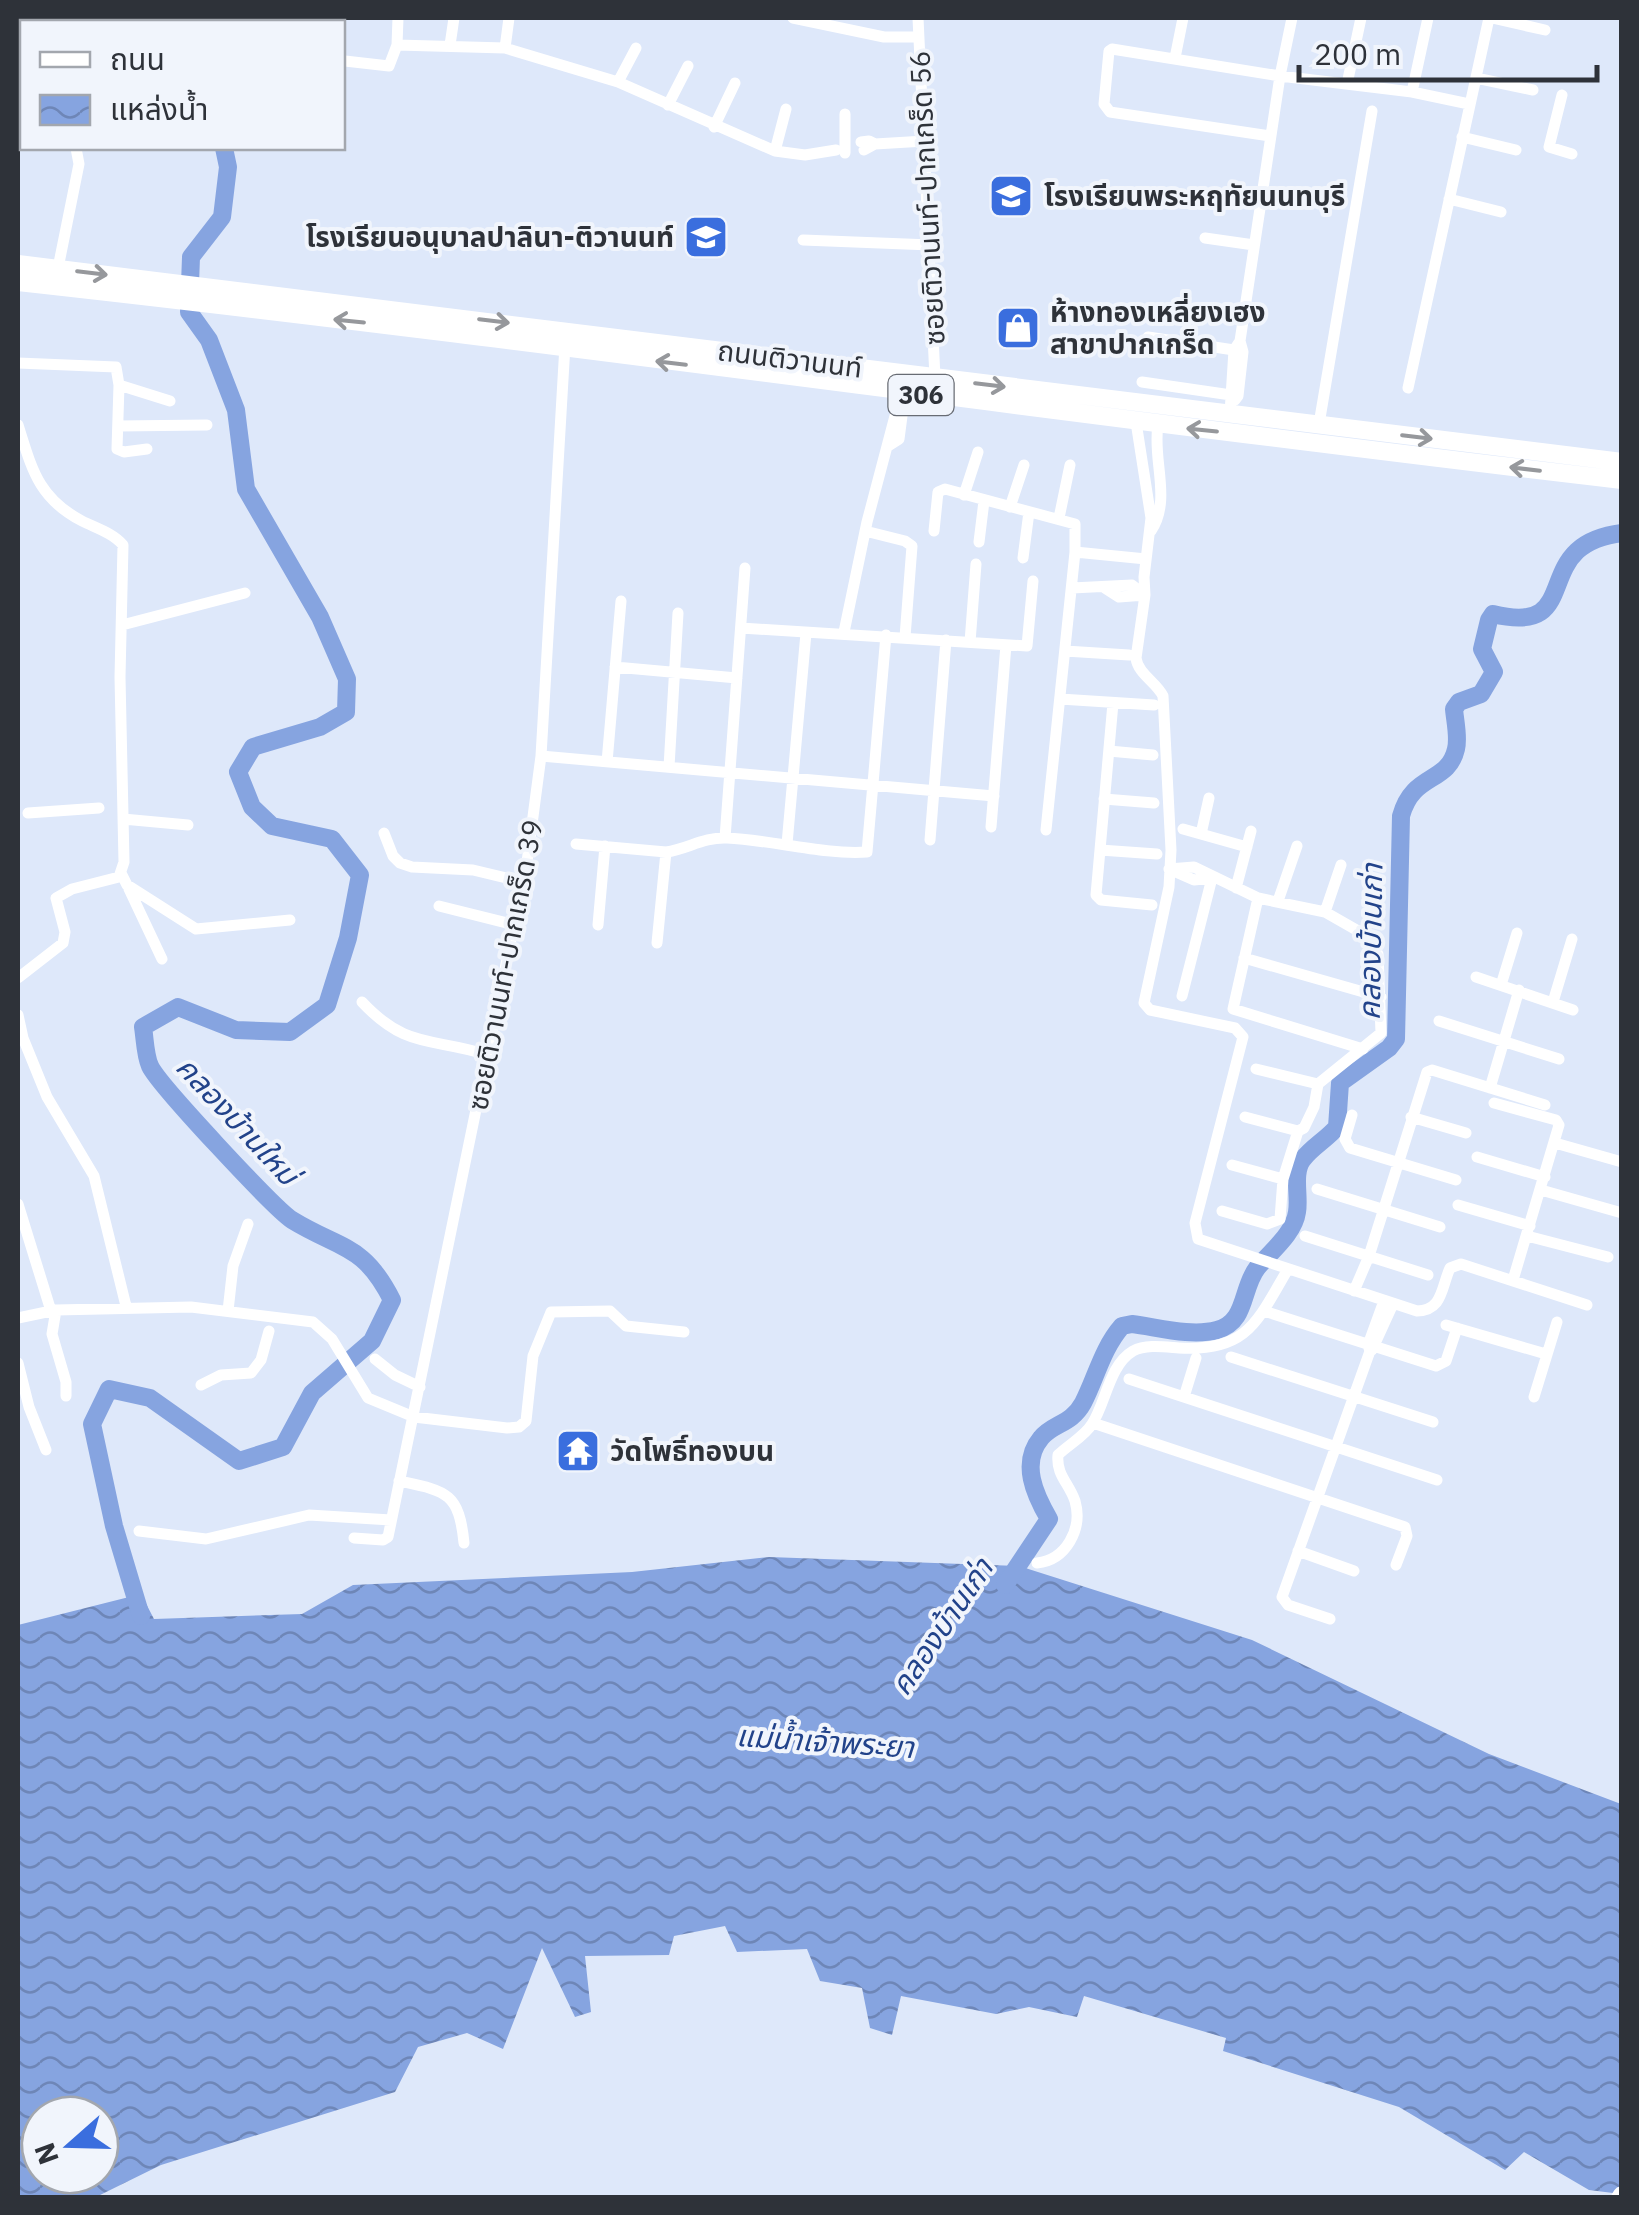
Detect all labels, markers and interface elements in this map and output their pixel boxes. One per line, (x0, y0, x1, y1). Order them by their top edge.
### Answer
legend (20, 20, 345, 150)
scale bar (1299, 20, 1596, 82)
text: 200 m (1314, 34, 1401, 73)
text: ถนน (110, 39, 165, 78)
street label: ซอยติวานนท์-ปากเกร็ด 56 (900, 50, 953, 346)
text: แหล่งน้ำ (110, 89, 208, 128)
school or university icon: โรงเรียนพระหฤทัยนนทบุรี (988, 173, 1034, 219)
place label: โรงเรียนพระหฤทัยนนทบุรี (1044, 177, 1345, 214)
school or university icon: โรงเรียนอนุบาลปาลินา-ติวานนท์ (683, 214, 729, 260)
place label: โรงเรียนอนุบาลปาลินา-ติวานนท์ (306, 218, 674, 255)
one-way arrow (75, 264, 107, 283)
place label: ห้างทองเหลี่ยงเฮง สาขาปากเกร็ด (1050, 292, 1265, 362)
shop icon: ห้างทองเหลี่ยงเฮง สาขาปากเกร็ด (995, 305, 1041, 351)
one-way arrow (333, 311, 366, 330)
one-way arrow (478, 313, 510, 331)
street label: ถนนติวานนท์ (716, 331, 865, 386)
one-way arrow (656, 353, 688, 371)
road number: 306 (888, 375, 954, 415)
one-way arrow (974, 376, 1006, 395)
one-way arrow (1186, 420, 1219, 439)
one-way arrow (1401, 428, 1433, 447)
one-way arrow (1509, 459, 1541, 478)
street label: ซอยติวานนท์-ปากเกร็ด 39 (458, 817, 551, 1113)
water label: คลองบ้านเก่า (1349, 862, 1390, 1021)
water label: คลองบ้านใหม่ (168, 1047, 311, 1196)
temple icon: วัดโพธิ์ทองบน (555, 1428, 601, 1474)
place label: วัดโพธิ์ทองบน (610, 1432, 774, 1469)
water label: คลองบ้านเก่า (881, 1549, 1002, 1702)
water label: แม่น้ำเจ้าพระยา (735, 1715, 917, 1766)
north arrow (20, 2095, 120, 2195)
text: N (25, 2138, 67, 2170)

